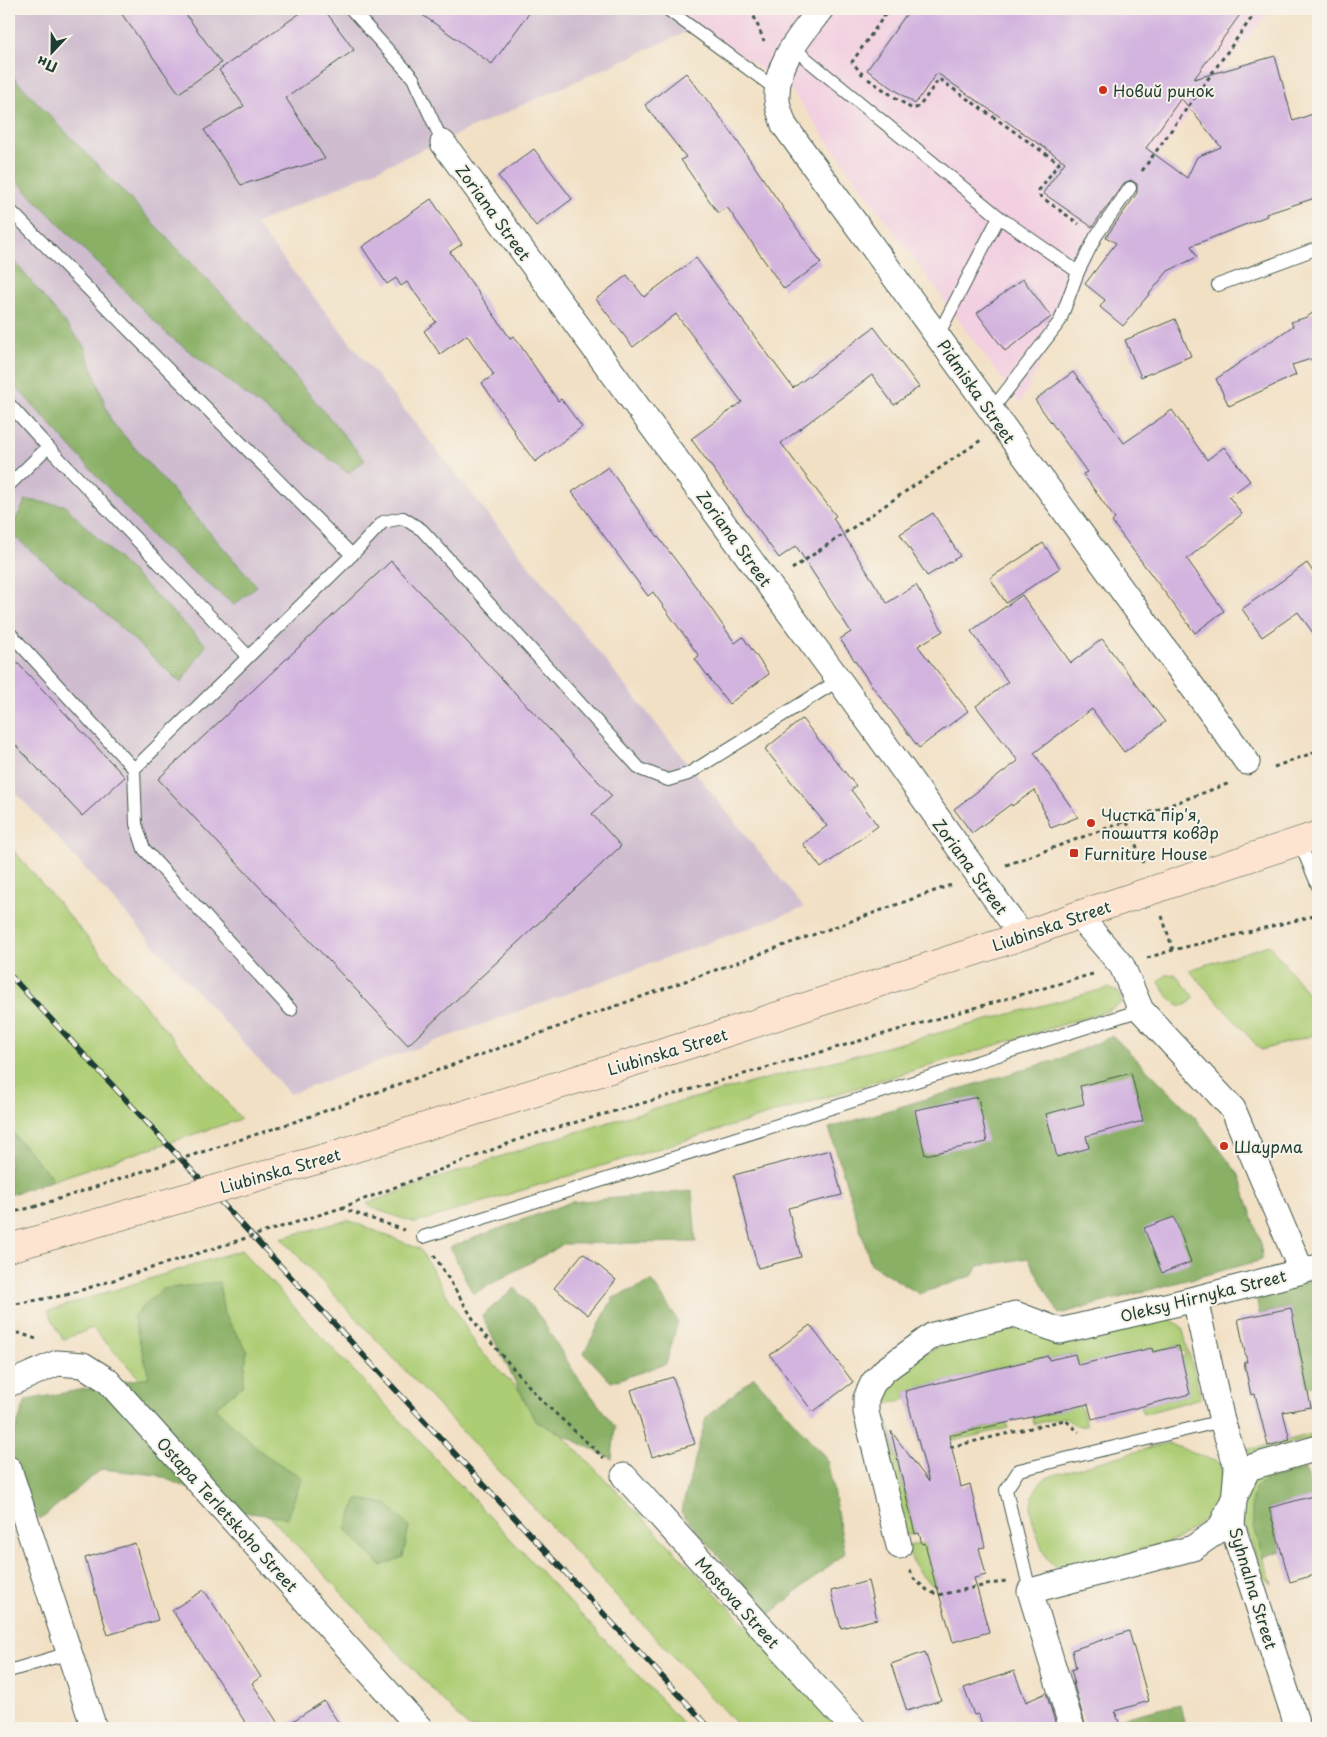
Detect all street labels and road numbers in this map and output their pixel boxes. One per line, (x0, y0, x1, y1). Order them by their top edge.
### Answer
street label: Zoriana Street (451, 159, 537, 266)
street label: Pidmiska Street (932, 334, 1022, 448)
street label: Zoriana Street (692, 485, 778, 592)
street label: Zoriana Street (928, 813, 1014, 920)
street label: Liubinska Street (988, 893, 1114, 957)
street label: Liubinska Street (604, 1021, 730, 1081)
street label: Liubinska Street (217, 1141, 343, 1199)
street label: Oleksy Hirnyka Street (1117, 1263, 1289, 1327)
street label: Ostapa Terletskoho Street (152, 1431, 305, 1597)
street label: Syhnalna Street (1224, 1524, 1284, 1652)
street label: Mostova Street (690, 1551, 786, 1654)

